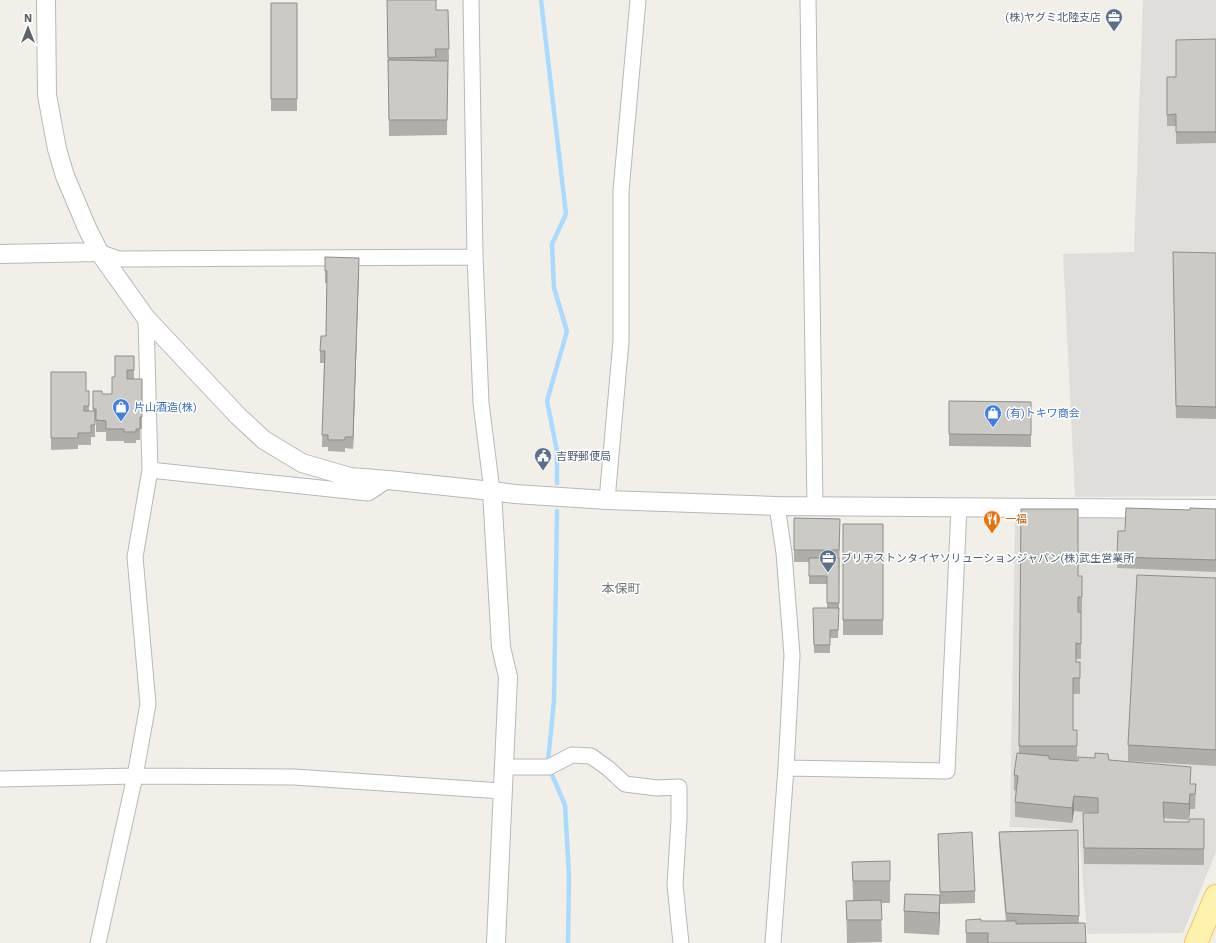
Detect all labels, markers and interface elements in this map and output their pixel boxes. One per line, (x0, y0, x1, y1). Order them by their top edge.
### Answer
office icon: (株)ヤグミ北陸支店 (1104, 7, 1124, 32)
north arrow (8, 8, 48, 48)
place label: (株)ヤグミ北陸支店 (1005, 11, 1101, 24)
text: N (24, 12, 32, 25)
shop icon: 片山酒造(株) (111, 397, 131, 422)
place label: 片山酒造(株) (134, 401, 197, 414)
shop icon: (有)トキワ商会 (983, 403, 1003, 428)
place label: (有)トキワ商会 (1006, 407, 1080, 420)
public building icon: 吉野郵便局 (533, 446, 553, 471)
place label: 吉野郵便局 (556, 450, 611, 463)
restaurant icon: 一福 (982, 509, 1002, 534)
place label: 一福 (1005, 513, 1027, 526)
office icon: ブリヂストンタイヤソリューションジャパン(株)武生営業所 (818, 548, 838, 573)
place label: ブリヂストンタイヤソリューションジャパン(株)武生営業所 (841, 552, 1135, 565)
district label: 本保町 (601, 581, 641, 596)

